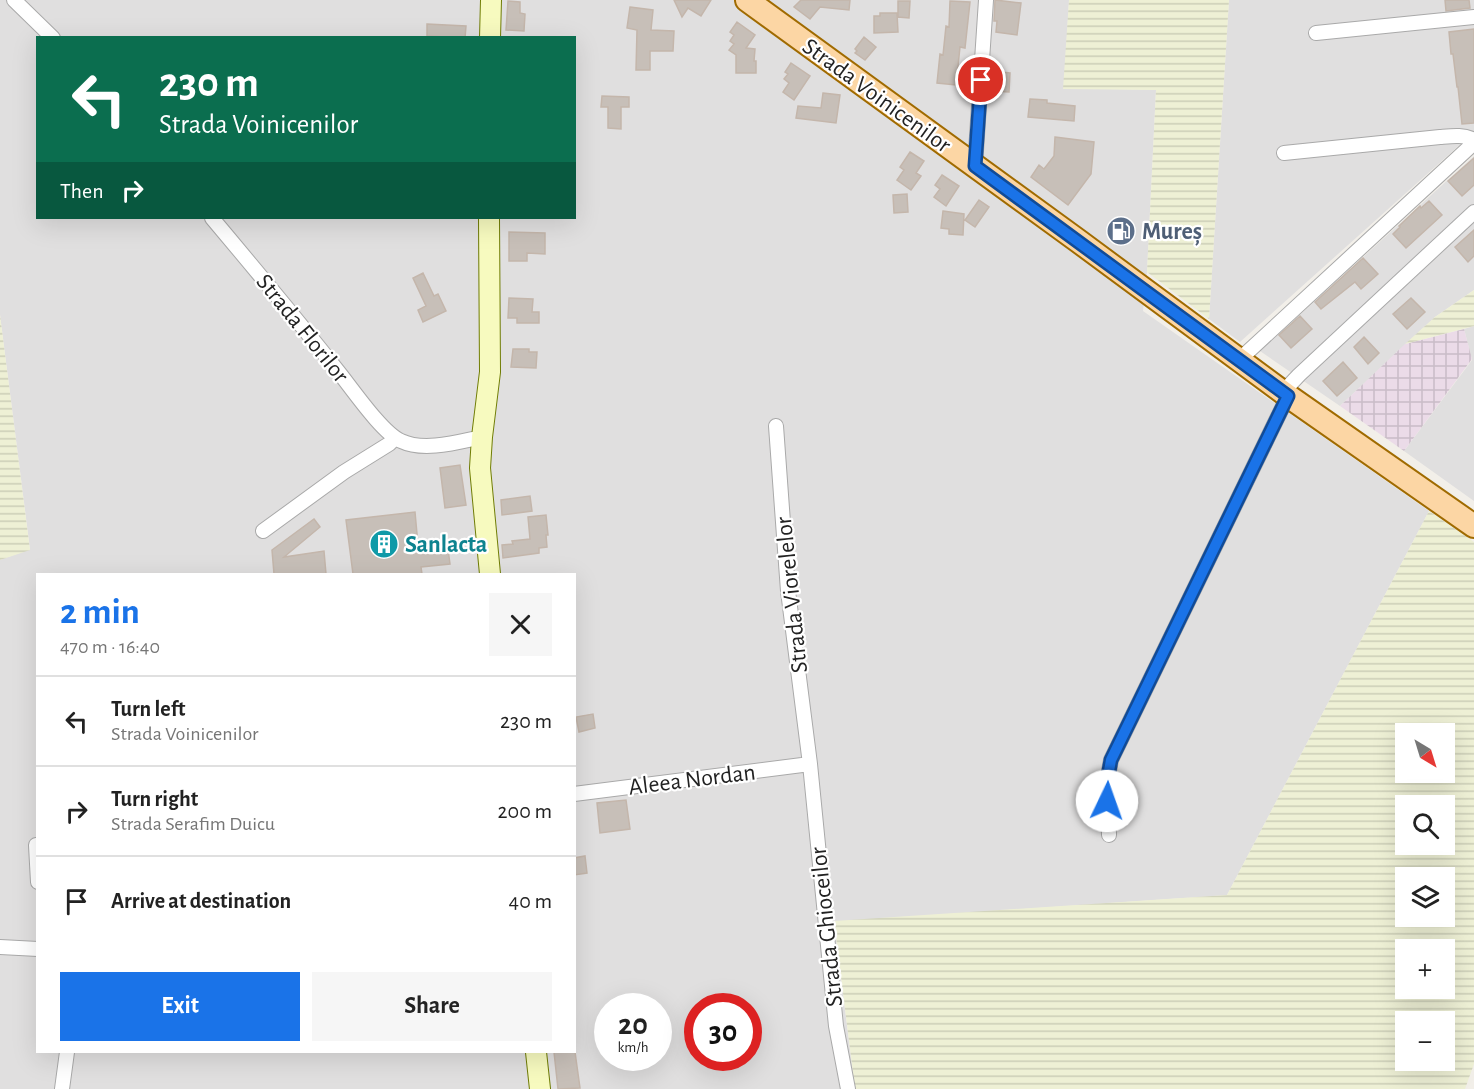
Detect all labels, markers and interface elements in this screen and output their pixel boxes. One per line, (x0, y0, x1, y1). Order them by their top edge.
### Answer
street label: Strada Voinicenilor (798, 34, 955, 158)
pin (955, 54, 1006, 105)
icon: left (60, 60, 138, 138)
text: 230 m (159, 62, 259, 104)
icon: arrive (964, 63, 997, 96)
text: Strada Voinicenilor (159, 111, 358, 138)
icon: right (116, 174, 149, 207)
text: Then (60, 180, 104, 202)
fuel station icon: Mureș (1105, 215, 1137, 247)
place label: Mureș (1142, 220, 1202, 246)
street label: Strada Florilor (251, 270, 353, 388)
street label: Strada Viorelelor (772, 515, 812, 674)
building icon: Sanlacta (368, 528, 400, 560)
place label: Sanlacta (405, 533, 487, 557)
button: close (489, 593, 552, 656)
text: 2 min (60, 594, 140, 630)
text: 470 m · 16:40 (60, 637, 160, 657)
text: Turn left (111, 698, 185, 720)
icon: left (60, 705, 93, 738)
text: 230 m (500, 710, 552, 732)
north arrow (1395, 723, 1455, 783)
map controls (1395, 723, 1455, 1071)
text: Strada Voinicenilor (111, 724, 259, 744)
street label: Aleea Nordan (627, 760, 757, 800)
position arrow (1075, 769, 1139, 833)
text: Turn right (111, 788, 198, 810)
icon: right (60, 795, 93, 828)
button: search (1395, 795, 1455, 855)
text: 200 m (498, 800, 552, 822)
text: Strada Serafim Duicu (111, 814, 275, 834)
street label: Strada Ghioceilor (807, 846, 847, 1008)
button: layers (1395, 867, 1455, 927)
icon: arrive (60, 885, 93, 918)
text: Arrive at destination (111, 890, 291, 912)
text: 40 m (509, 890, 552, 912)
button: + (1395, 939, 1455, 999)
button: Exit (60, 972, 300, 1041)
button: Share (312, 972, 552, 1041)
speed limit sign: 30 (684, 993, 762, 1071)
text: 20 (618, 1010, 648, 1040)
button: − (1395, 1011, 1455, 1071)
text: km/h (618, 1040, 648, 1055)

